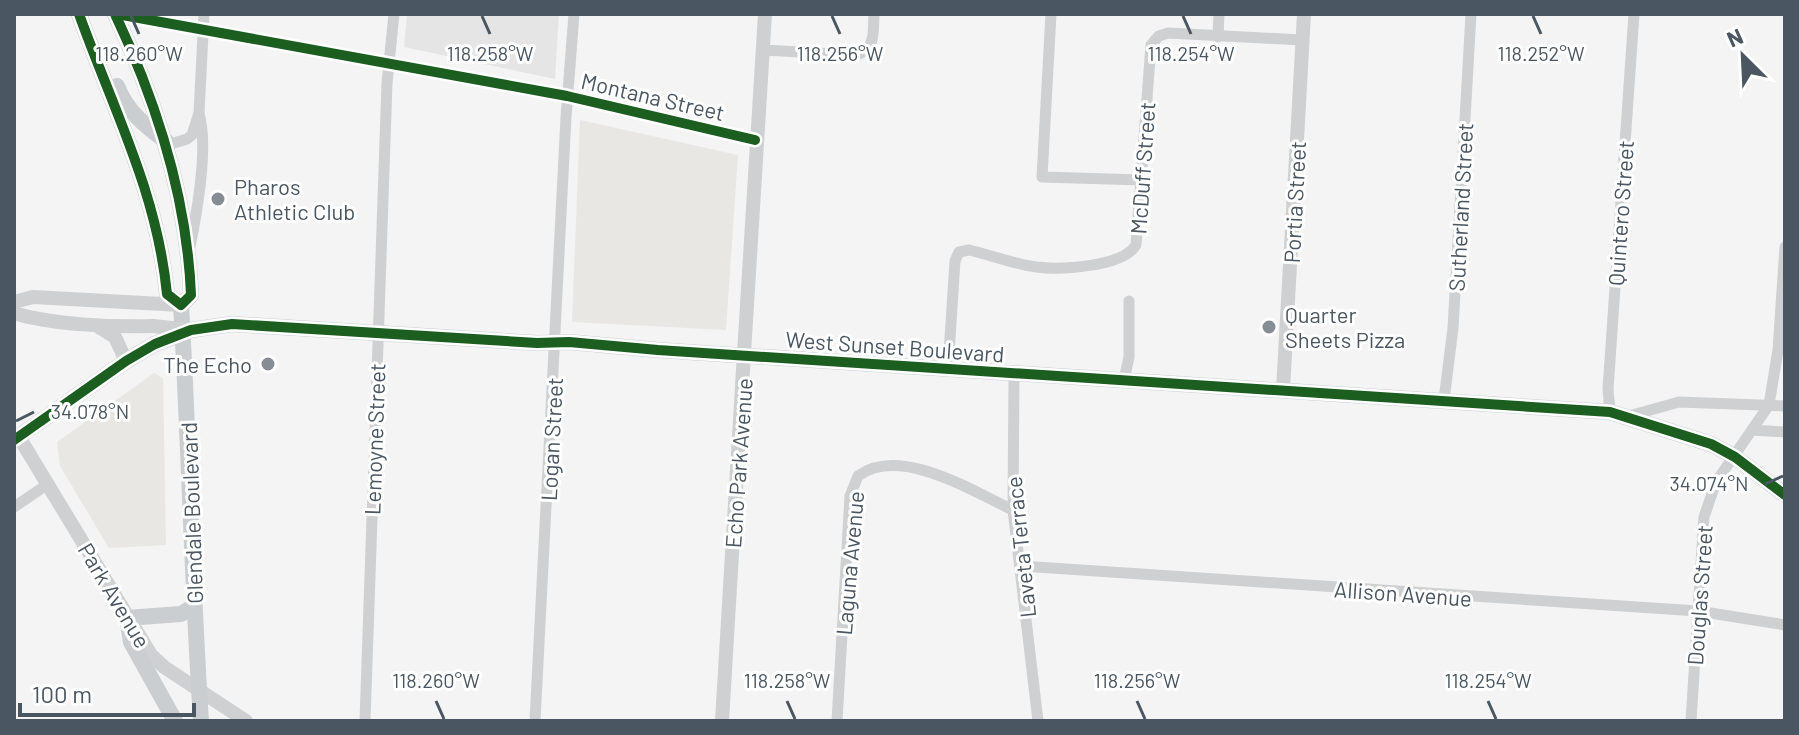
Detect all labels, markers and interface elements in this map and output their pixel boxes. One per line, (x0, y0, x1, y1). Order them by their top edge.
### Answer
north arrow (1703, 16, 1783, 96)
text: N (1722, 22, 1746, 52)
text: 118.260°W (95, 41, 183, 65)
text: 118.258°W (447, 41, 534, 65)
text: 118.256°W (797, 41, 884, 65)
text: 118.254°W (1147, 41, 1235, 65)
text: 118.252°W (1498, 41, 1585, 65)
street label: Montana Street (579, 67, 727, 125)
street label: McDuff Street (1124, 101, 1160, 235)
street label: Sutherland Street (1443, 122, 1477, 292)
street label: Quintero Street (1602, 139, 1638, 287)
street label: Portia Street (1278, 140, 1310, 264)
place label: Pharos Athletic Club (234, 173, 355, 224)
marker: Pharos Athletic Club (209, 190, 227, 208)
place label: Quarter Sheets Pizza (1285, 301, 1405, 352)
marker: Quarter Sheets Pizza (1260, 318, 1278, 336)
street label: West Sunset Boulevard (785, 325, 1005, 367)
place label: The Echo (163, 351, 252, 377)
marker: The Echo (259, 355, 277, 373)
street label: Lemoyne Street (358, 363, 390, 515)
street label: Logan Street (535, 376, 567, 502)
street label: Echo Park Avenue (719, 377, 757, 549)
text: 34.078°N (51, 399, 129, 423)
street label: Glendale Boulevard (175, 422, 207, 604)
text: 34.074°N (1669, 471, 1749, 495)
street label: Laveta Terrace (1000, 475, 1040, 619)
street label: Laguna Avenue (830, 490, 868, 636)
street label: Douglas Street (1681, 524, 1717, 666)
street label: Park Avenue (74, 538, 156, 652)
street label: Allison Avenue (1333, 575, 1473, 611)
scale bar (20, 667, 194, 717)
text: 118.260°W (392, 668, 480, 692)
text: 118.258°W (744, 668, 831, 692)
text: 118.256°W (1094, 668, 1181, 692)
text: 118.254°W (1444, 668, 1532, 692)
text: 100 m (32, 679, 92, 708)

